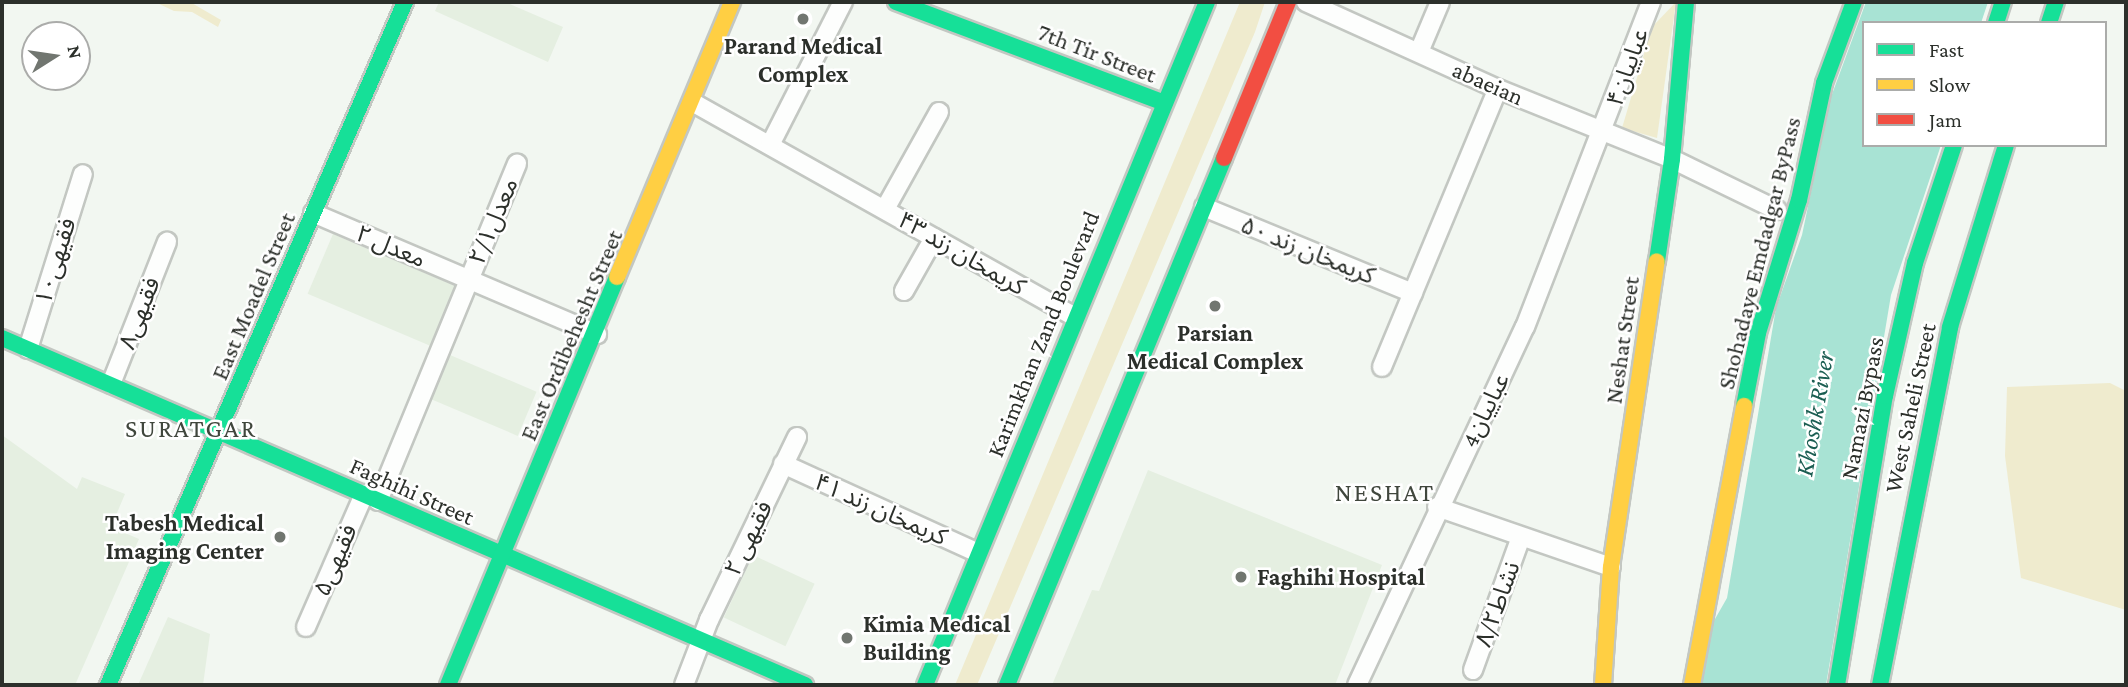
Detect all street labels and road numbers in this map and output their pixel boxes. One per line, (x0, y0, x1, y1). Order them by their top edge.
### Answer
street label: 7th Tir Street (1034, 17, 1160, 89)
street label: عباییان۴ (1600, 24, 1654, 110)
street label: abaeian (1448, 55, 1528, 111)
street label: Shohadaye Emdadgar ByPass (1711, 114, 1807, 392)
street label: ۲/۱معدل (462, 174, 524, 268)
street label: کریمخان زند ۴۳ (893, 205, 1031, 301)
street label: Karimkhan Zand Boulevard (980, 207, 1106, 461)
street label: East Moadel Street (205, 208, 301, 384)
street label: کریمخان زند ۵۰ (1237, 210, 1379, 290)
street label: فقیهی۱۰ (28, 214, 82, 308)
street label: معدل ۲ (352, 219, 430, 273)
street label: East Ordibehesht Street (514, 225, 628, 445)
street label: فقیهی۸ (112, 273, 166, 353)
street label: Neshat Street (1599, 274, 1645, 406)
street label: West Saheli Street (1878, 321, 1942, 495)
street label: Namazi Bypass (1834, 334, 1890, 482)
street label: عباییان4 (1455, 368, 1515, 452)
street label: Faghihi Street (345, 451, 479, 531)
street label: کریمخان زند ۴۱ (810, 467, 952, 551)
street label: ۲ فقیهی (718, 496, 778, 580)
street label: فقیهی۵ (307, 520, 363, 600)
street label: نشاط۸/۲ (1468, 557, 1526, 651)

